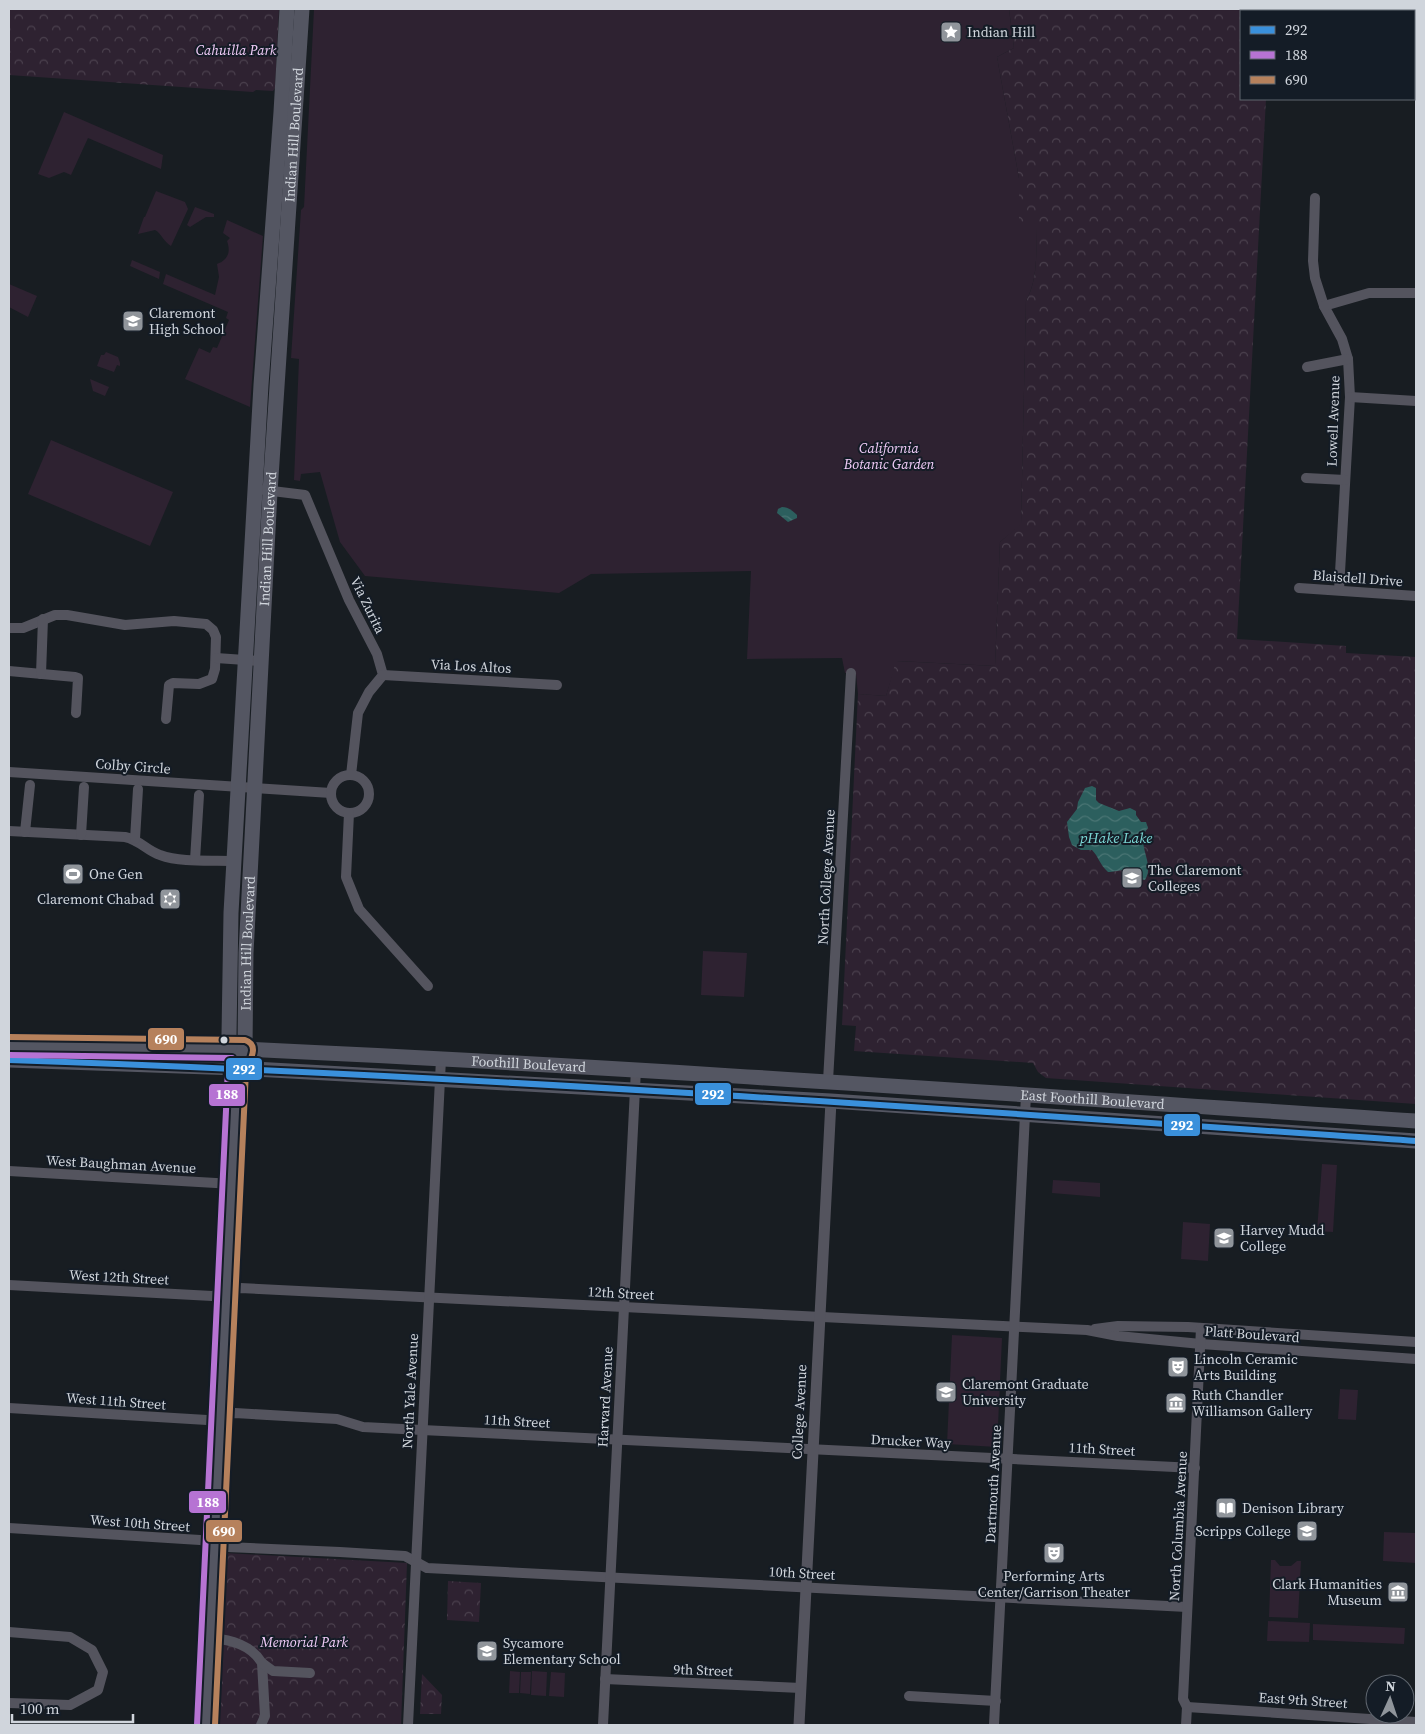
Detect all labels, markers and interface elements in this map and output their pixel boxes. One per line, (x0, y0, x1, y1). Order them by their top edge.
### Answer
legend (1240, 10, 1415, 100)
text: 292 (1285, 19, 1308, 40)
place icon: Indian Hill (939, 20, 963, 44)
place label: Indian Hill (967, 22, 1035, 42)
park label: Cahuilla Park (196, 40, 277, 60)
text: 188 (1285, 44, 1308, 65)
street label: Indian Hill Boulevard (279, 67, 308, 203)
text: 690 (1285, 69, 1308, 90)
place label: Claremont High School (149, 303, 225, 339)
school or university icon: Claremont High School (121, 309, 145, 333)
street label: Lowell Avenue (1321, 375, 1345, 467)
park label: California Botanic Garden (843, 438, 934, 474)
street label: Indian Hill Boulevard (254, 471, 281, 607)
street label: Blaisdell Drive (1312, 565, 1404, 591)
street label: Via Zurita (346, 573, 391, 638)
street label: Via Los Altos (430, 654, 512, 678)
street label: Colby Circle (95, 753, 171, 779)
street label: North College Avenue (812, 809, 840, 945)
water label: pHake Lake (1078, 827, 1152, 848)
place label: The Claremont Colleges (1148, 860, 1242, 896)
sports icon: One Gen (61, 862, 85, 886)
place label: One Gen (89, 864, 143, 884)
school or university icon: The Claremont Colleges (1120, 866, 1144, 890)
street label: Indian Hill Boulevard (235, 875, 260, 1011)
synagogue icon: Claremont Chabad (158, 887, 182, 911)
place label: Claremont Chabad (37, 889, 154, 909)
line badge: 690 (147, 1027, 185, 1051)
text: 690 (155, 1029, 178, 1049)
unlabelled marker (219, 1035, 229, 1045)
street label: Foothill Boulevard (471, 1051, 587, 1077)
line badge: 292 (225, 1057, 263, 1081)
text: 292 (233, 1059, 256, 1079)
line badge: 292 (694, 1082, 732, 1106)
line badge: 188 (208, 1083, 246, 1107)
text: 188 (216, 1084, 238, 1104)
text: 292 (702, 1084, 725, 1104)
street label: East Foothill Boulevard (1020, 1084, 1165, 1114)
line badge: 292 (1163, 1113, 1201, 1137)
text: 292 (1171, 1115, 1194, 1135)
street label: West Baughman Avenue (45, 1150, 197, 1178)
place label: Harvey Mudd College (1240, 1220, 1324, 1256)
school or university icon: Harvey Mudd College (1212, 1226, 1236, 1250)
street label: West 12th Street (69, 1264, 170, 1290)
street label: 12th Street (587, 1281, 655, 1305)
street label: Platt Boulevard (1204, 1321, 1300, 1347)
street label: North Yale Avenue (397, 1333, 423, 1449)
street label: Harvard Avenue (592, 1346, 618, 1448)
place label: Lincoln Ceramic Arts Building (1194, 1349, 1298, 1385)
theatre icon: Lincoln Ceramic Arts Building (1166, 1355, 1190, 1379)
street label: College Avenue (787, 1364, 811, 1460)
place label: Claremont Graduate University (962, 1374, 1089, 1410)
school or university icon: Claremont Graduate University (934, 1380, 958, 1404)
place label: Ruth Chandler Williamson Gallery (1192, 1385, 1313, 1421)
street label: West 11th Street (65, 1388, 167, 1414)
museum icon: Ruth Chandler Williamson Gallery (1164, 1391, 1188, 1415)
street label: 11th Street (483, 1409, 551, 1433)
street label: Dartmouth Avenue (980, 1424, 1006, 1544)
street label: Drucker Way (870, 1429, 953, 1453)
street label: 11th Street (1068, 1437, 1136, 1461)
street label: North Columbia Avenue (1164, 1451, 1192, 1601)
line badge: 188 (188, 1490, 227, 1514)
text: 188 (197, 1492, 219, 1512)
library icon: Denison Library (1214, 1496, 1238, 1520)
place label: Denison Library (1242, 1498, 1345, 1518)
street label: West 10th Street (89, 1510, 191, 1536)
line badge: 690 (205, 1519, 243, 1543)
school or university icon: Scripps College (1295, 1519, 1319, 1543)
text: 690 (213, 1521, 236, 1541)
place label: Scripps College (1195, 1521, 1291, 1541)
theatre icon: Performing Arts Center/Garrison Theater (1042, 1541, 1066, 1565)
street label: 10th Street (768, 1561, 836, 1585)
place label: Performing Arts Center/Garrison Theater (978, 1566, 1130, 1602)
place label: Clark Humanities Museum (1272, 1574, 1382, 1610)
museum icon: Clark Humanities Museum (1386, 1580, 1410, 1604)
park label: Memorial Park (259, 1632, 348, 1652)
place label: Sycamore Elementary School (503, 1633, 621, 1669)
school or university icon: Sycamore Elementary School (475, 1639, 499, 1663)
street label: 9th Street (673, 1659, 733, 1681)
north arrow (1365, 1674, 1415, 1724)
text: N (1385, 1676, 1396, 1696)
street label: East 9th Street (1258, 1687, 1348, 1713)
scale bar (12, 1692, 134, 1724)
text: 100 m (20, 1698, 60, 1719)

